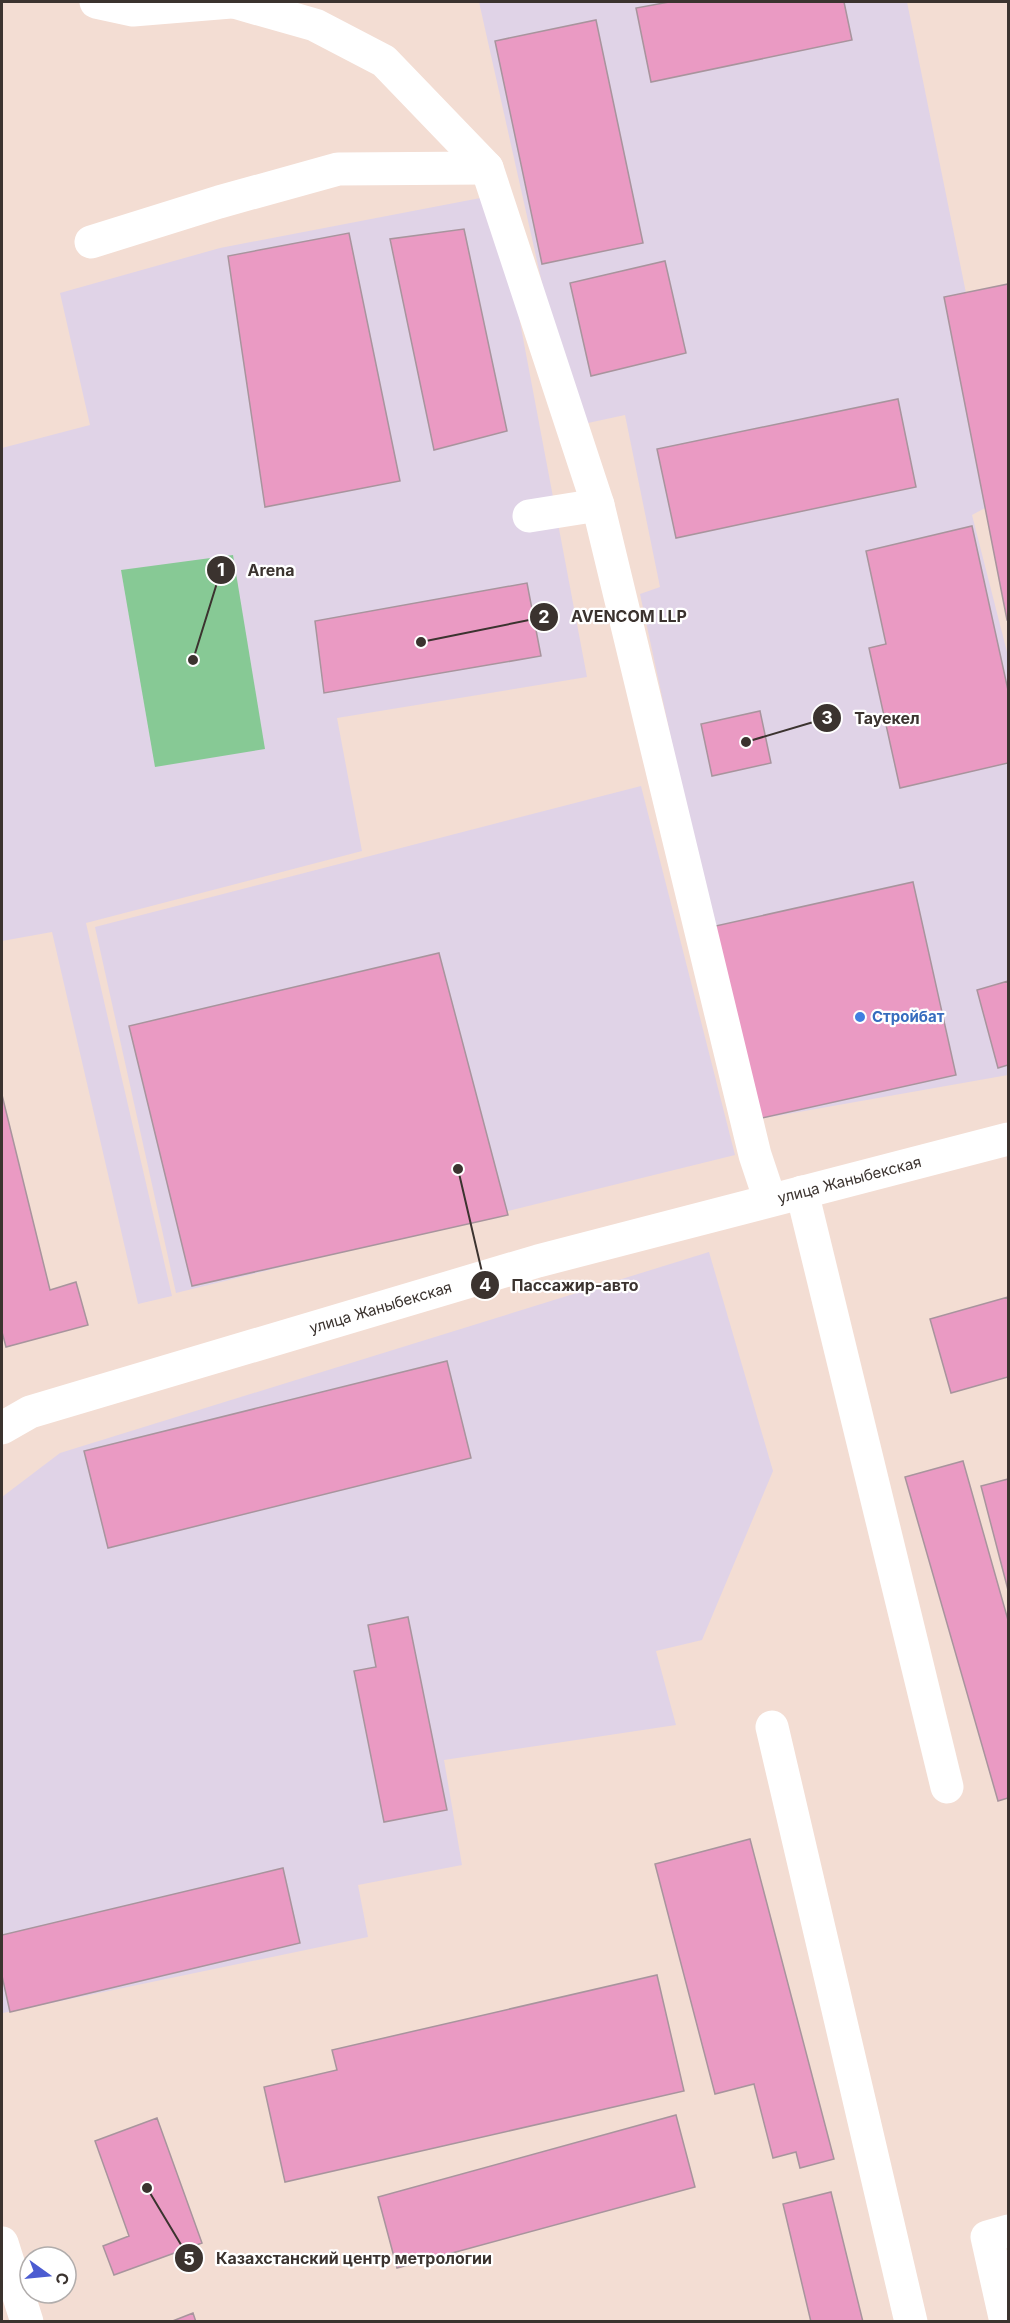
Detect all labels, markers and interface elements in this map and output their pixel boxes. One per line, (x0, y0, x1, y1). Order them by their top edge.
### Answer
callout: Arena (206, 553, 307, 587)
text: 1 (217, 559, 225, 580)
text: Arena (248, 560, 294, 580)
callout: AVENCOM LLP (529, 600, 698, 634)
text: 2 (538, 606, 550, 627)
text: AVENCOM LLP (571, 606, 687, 626)
callout: Тауекел (812, 701, 932, 735)
text: 3 (821, 707, 833, 728)
text: Тауекел (854, 708, 920, 728)
place label: Стройбат (872, 1007, 945, 1026)
marker: Стройбат (853, 1010, 867, 1024)
street label: улица Жаныбекская (775, 1152, 923, 1207)
callout: Пассажир-авто (470, 1268, 651, 1302)
text: 4 (479, 1274, 491, 1295)
text: Пассажир-авто (512, 1275, 639, 1295)
street label: улица Жаныбекская (307, 1277, 454, 1337)
callout: Казахстанский центр метрологии (174, 2241, 504, 2275)
north arrow (18, 2245, 78, 2305)
text: 5 (183, 2248, 195, 2269)
text: Казахстанский центр метрологии (216, 2248, 492, 2268)
text: С (51, 2271, 74, 2287)

